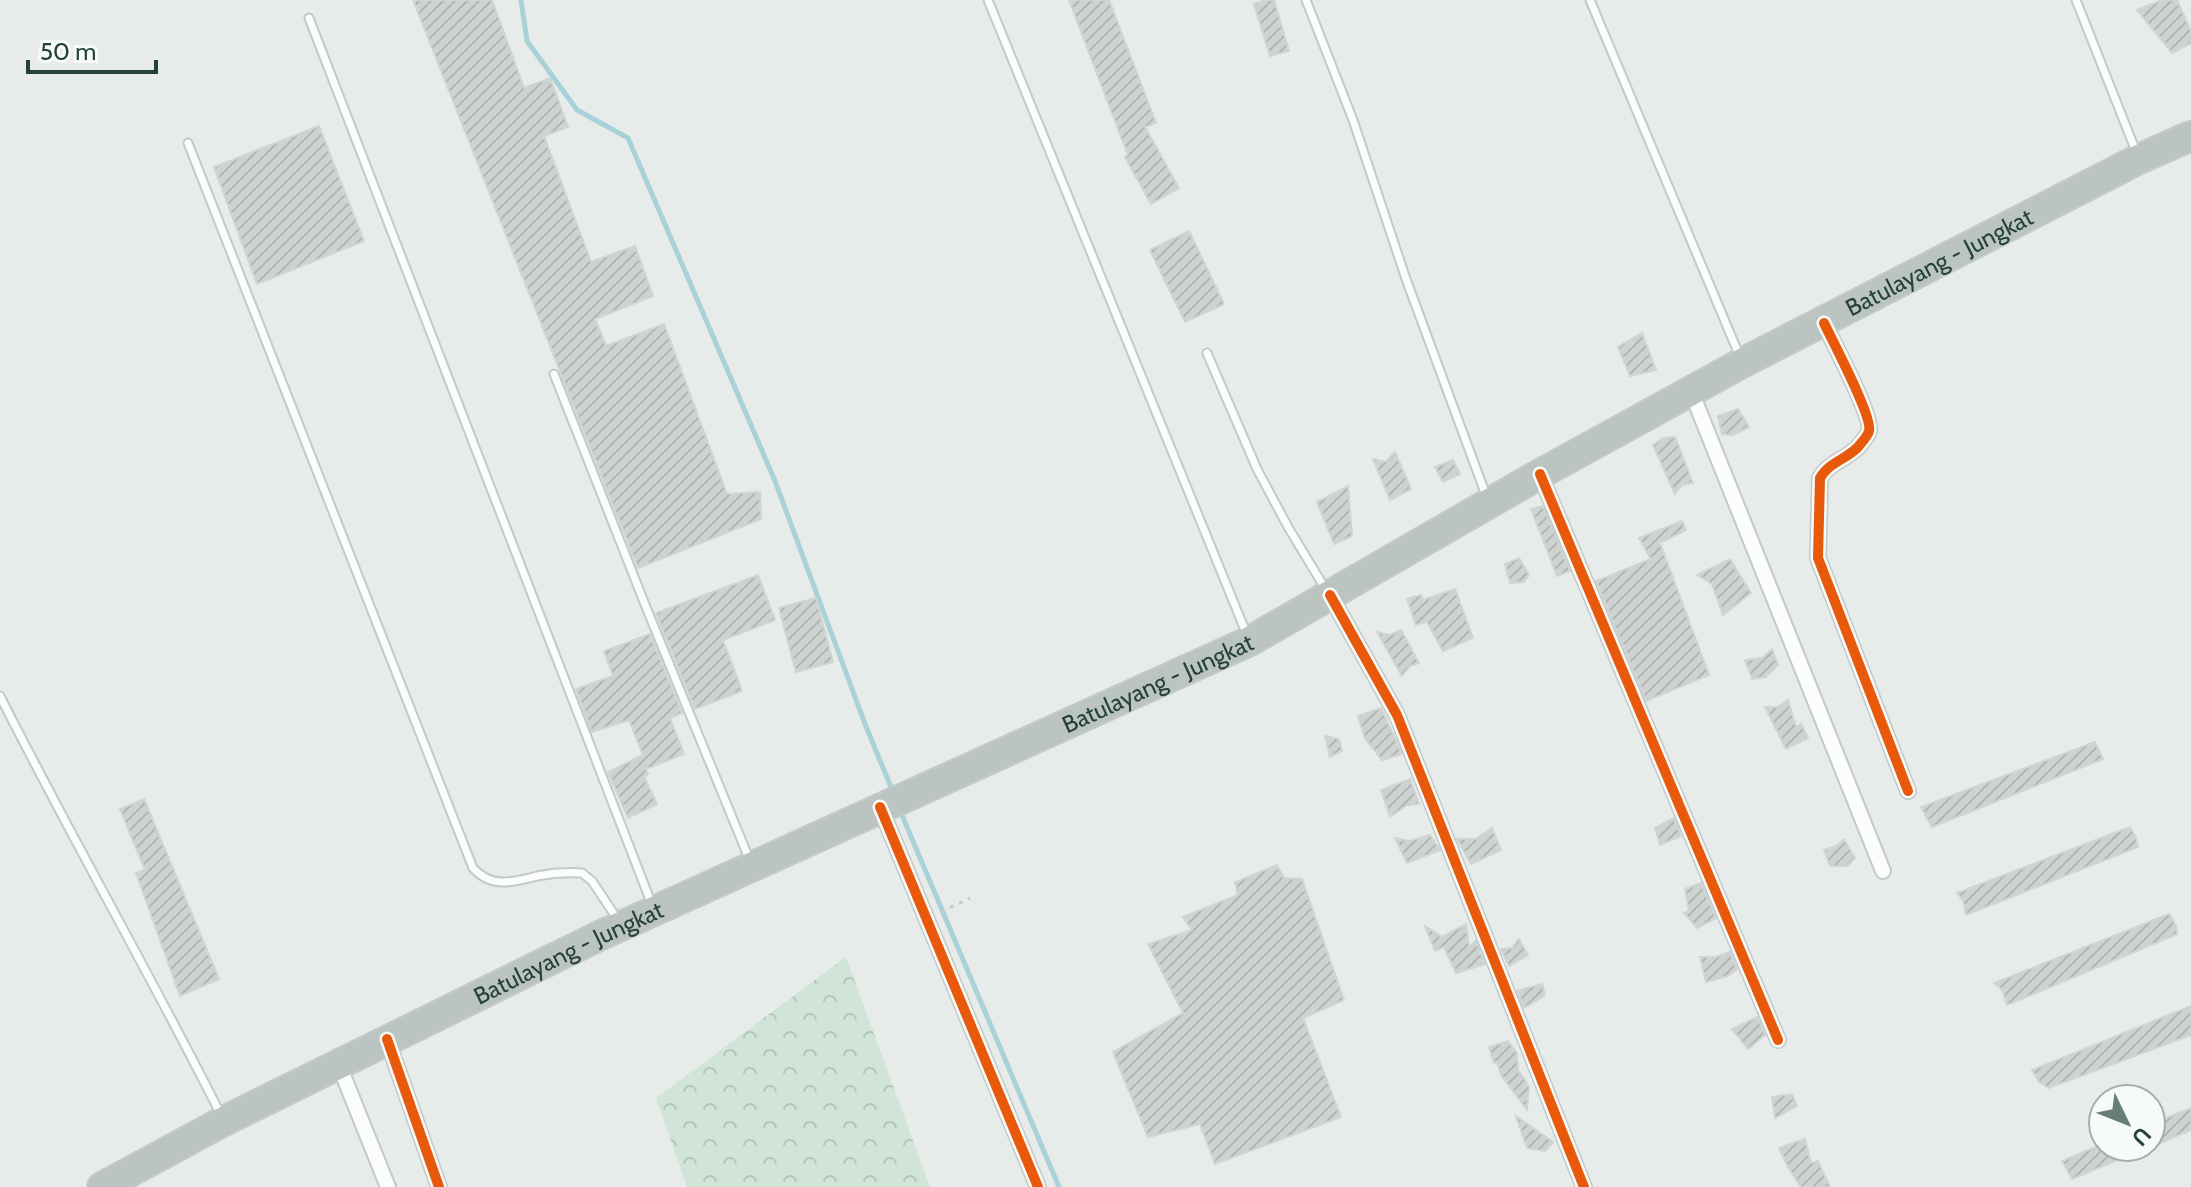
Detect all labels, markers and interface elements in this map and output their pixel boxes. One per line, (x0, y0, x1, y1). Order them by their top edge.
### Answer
scale bar (28, 24, 156, 74)
text: 50 m (40, 37, 96, 66)
street label: Batulayang - Jungkat (1840, 202, 2037, 322)
street label: Batulayang - Jungkat (1057, 627, 1258, 739)
street label: Batulayang - Jungkat (469, 895, 667, 1010)
north arrow (2087, 1083, 2167, 1163)
text: U (2126, 1121, 2157, 1151)

